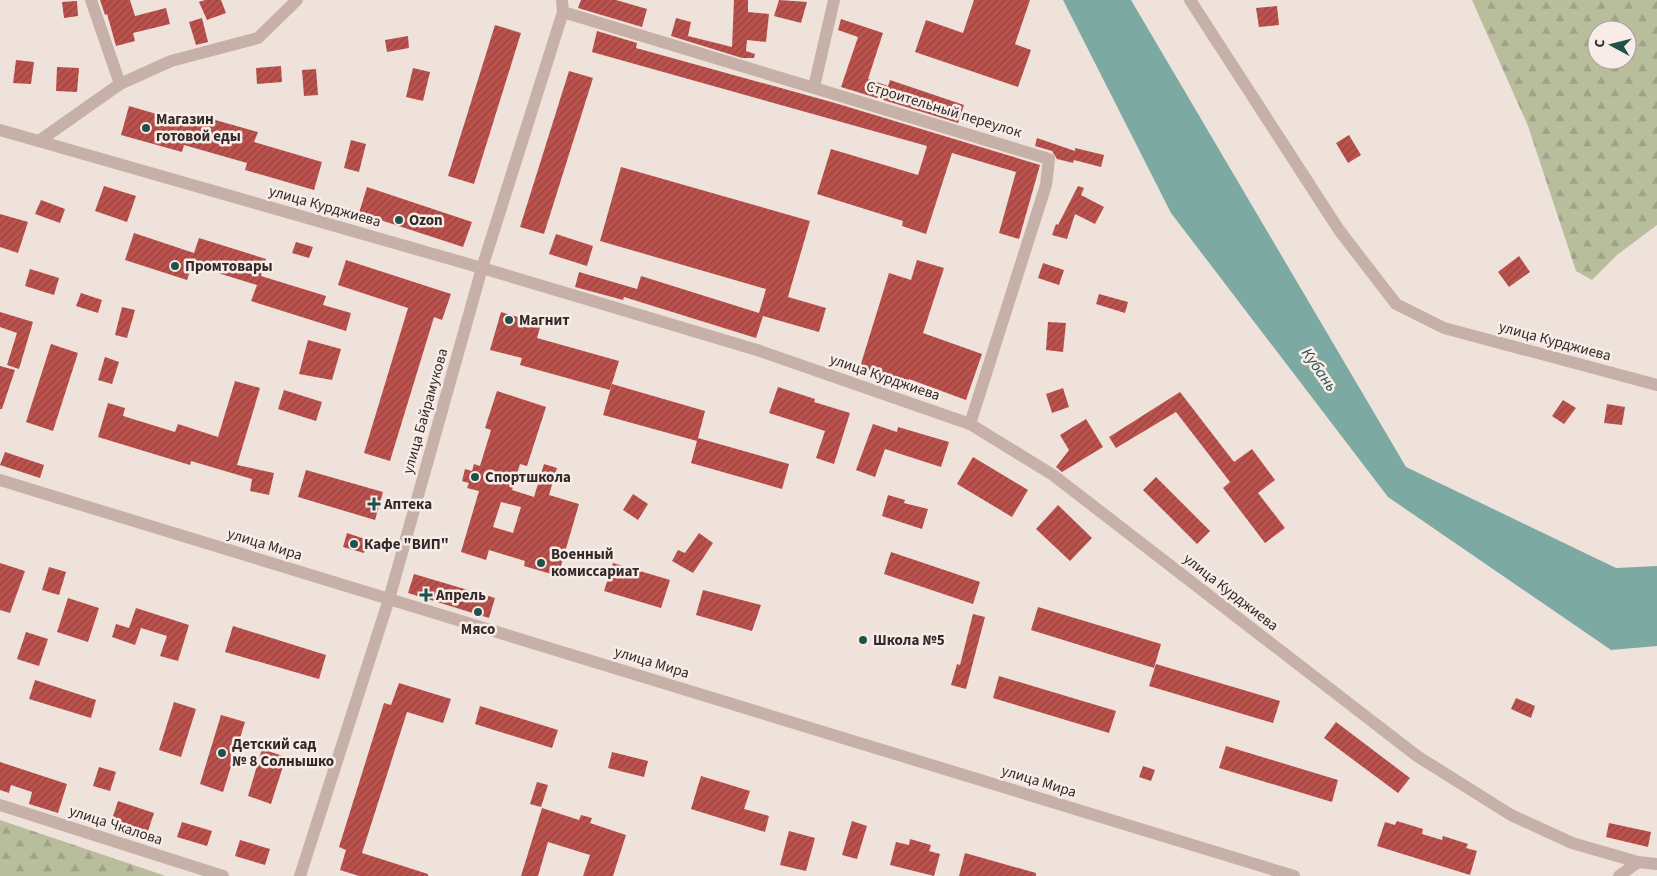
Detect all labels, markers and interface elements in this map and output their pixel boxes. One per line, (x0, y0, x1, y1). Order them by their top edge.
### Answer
north arrow (1587, 20, 1637, 70)
text: С (1590, 38, 1611, 49)
street label: Строительный переулок (864, 76, 1025, 143)
place label: Магазин готовой еды (156, 109, 241, 147)
marker: Магазин готовой еды (140, 122, 152, 134)
street label: улица Курджиева (266, 180, 383, 233)
place label: Ozon (409, 210, 443, 231)
marker: Ozon (393, 214, 405, 226)
place label: Промтовары (185, 256, 273, 277)
marker: Промтовары (169, 260, 181, 272)
place label: Магнит (519, 310, 570, 331)
marker: Магнит (503, 314, 515, 326)
street label: улица Курджиева (1496, 316, 1613, 367)
water label: Кубань (1296, 343, 1342, 396)
street label: улица Байрамукова (398, 346, 453, 476)
street label: улица Курджиева (827, 349, 943, 406)
place label: Спортшкола (485, 467, 571, 488)
marker: Спортшкола (469, 471, 481, 483)
place label: Аптека (383, 494, 432, 515)
marker: Аптека (368, 498, 380, 510)
street label: улица Мира (225, 523, 305, 566)
place label: Кафе "ВИП" (364, 534, 449, 555)
marker: Кафе "ВИП" (348, 538, 360, 550)
place label: Военный комиссариат (551, 544, 640, 582)
street label: улица Курджиева (1179, 549, 1283, 636)
marker: Военный комиссариат (535, 557, 547, 569)
place label: Апрель (435, 585, 486, 606)
marker: Апрель (420, 589, 432, 601)
marker: Мясо (472, 606, 484, 618)
place label: Мясо (461, 619, 495, 640)
place label: Школа №5 (873, 630, 945, 651)
marker: Школа №5 (857, 634, 869, 646)
street label: улица Мира (612, 641, 692, 684)
place label: Детский сад № 8 Солнышко (232, 734, 334, 772)
marker: Детский сад № 8 Солнышко (216, 747, 228, 759)
street label: улица Мира (999, 760, 1079, 803)
street label: улица Чкалова (66, 800, 165, 851)

